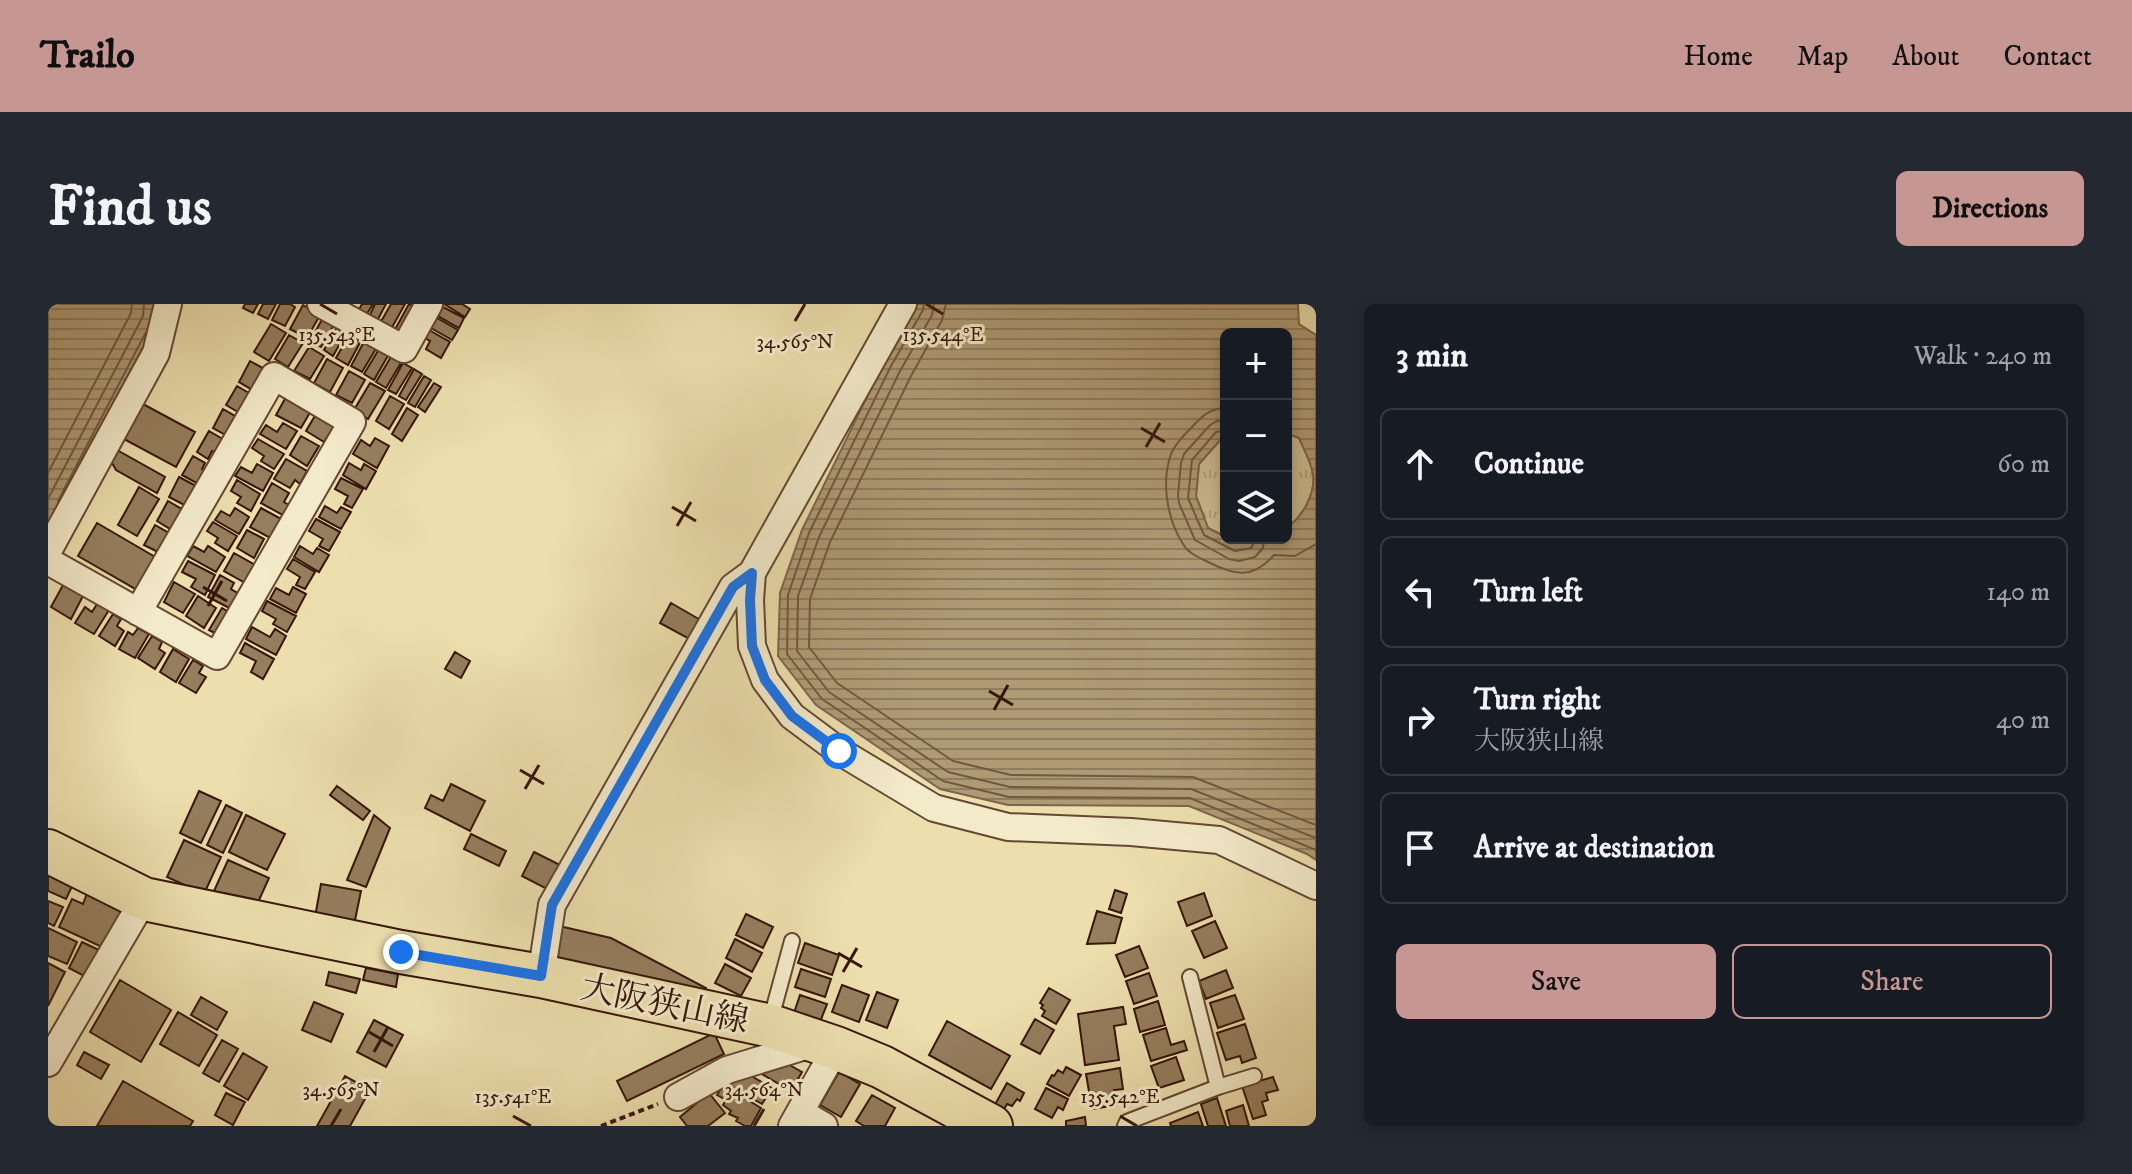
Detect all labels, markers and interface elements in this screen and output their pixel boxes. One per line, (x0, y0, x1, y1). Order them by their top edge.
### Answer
text: Trailo (40, 32, 135, 80)
text: Home (1684, 39, 1753, 74)
text: Map (1797, 39, 1848, 74)
text: About (1892, 39, 1959, 74)
text: Contact (2003, 39, 2092, 74)
button: Directions (1896, 171, 2084, 246)
text: Find us (48, 173, 212, 243)
text: 135.543°E (298, 323, 376, 348)
text: 135.544°E (902, 323, 984, 348)
map controls (1220, 328, 1292, 544)
button: + (1220, 328, 1292, 400)
text: 34.565°N (756, 330, 834, 355)
text: 3 min (1396, 335, 1468, 377)
text: Walk · 240 m (1914, 340, 2052, 373)
button: − (1220, 400, 1292, 472)
icon: ahead (1398, 442, 1442, 486)
text: Continue (1474, 446, 1584, 483)
text: 60 m (1997, 448, 2050, 481)
button: layers (1220, 472, 1292, 544)
icon: left (1398, 570, 1442, 614)
text: Turn left (1474, 574, 1583, 611)
text: 140 m (1986, 576, 2050, 609)
text: Turn right (1474, 682, 1601, 719)
icon: right (1398, 698, 1442, 742)
text: 40 m (1996, 704, 2050, 737)
text: 大阪狭山線 (1474, 725, 1604, 758)
route start (821, 733, 857, 769)
icon: arrive (1398, 826, 1442, 870)
text: Arrive at destination (1474, 830, 1715, 867)
route end (383, 934, 419, 970)
button: Save (1396, 944, 1716, 1019)
button: Share (1732, 944, 2052, 1019)
street label: 大阪狭山線 (577, 967, 752, 1043)
text: 34.565°N (302, 1078, 380, 1103)
text: 34.564°N (725, 1078, 803, 1103)
text: 135.541°E (475, 1085, 551, 1110)
text: 135.542°E (1080, 1085, 1160, 1110)

